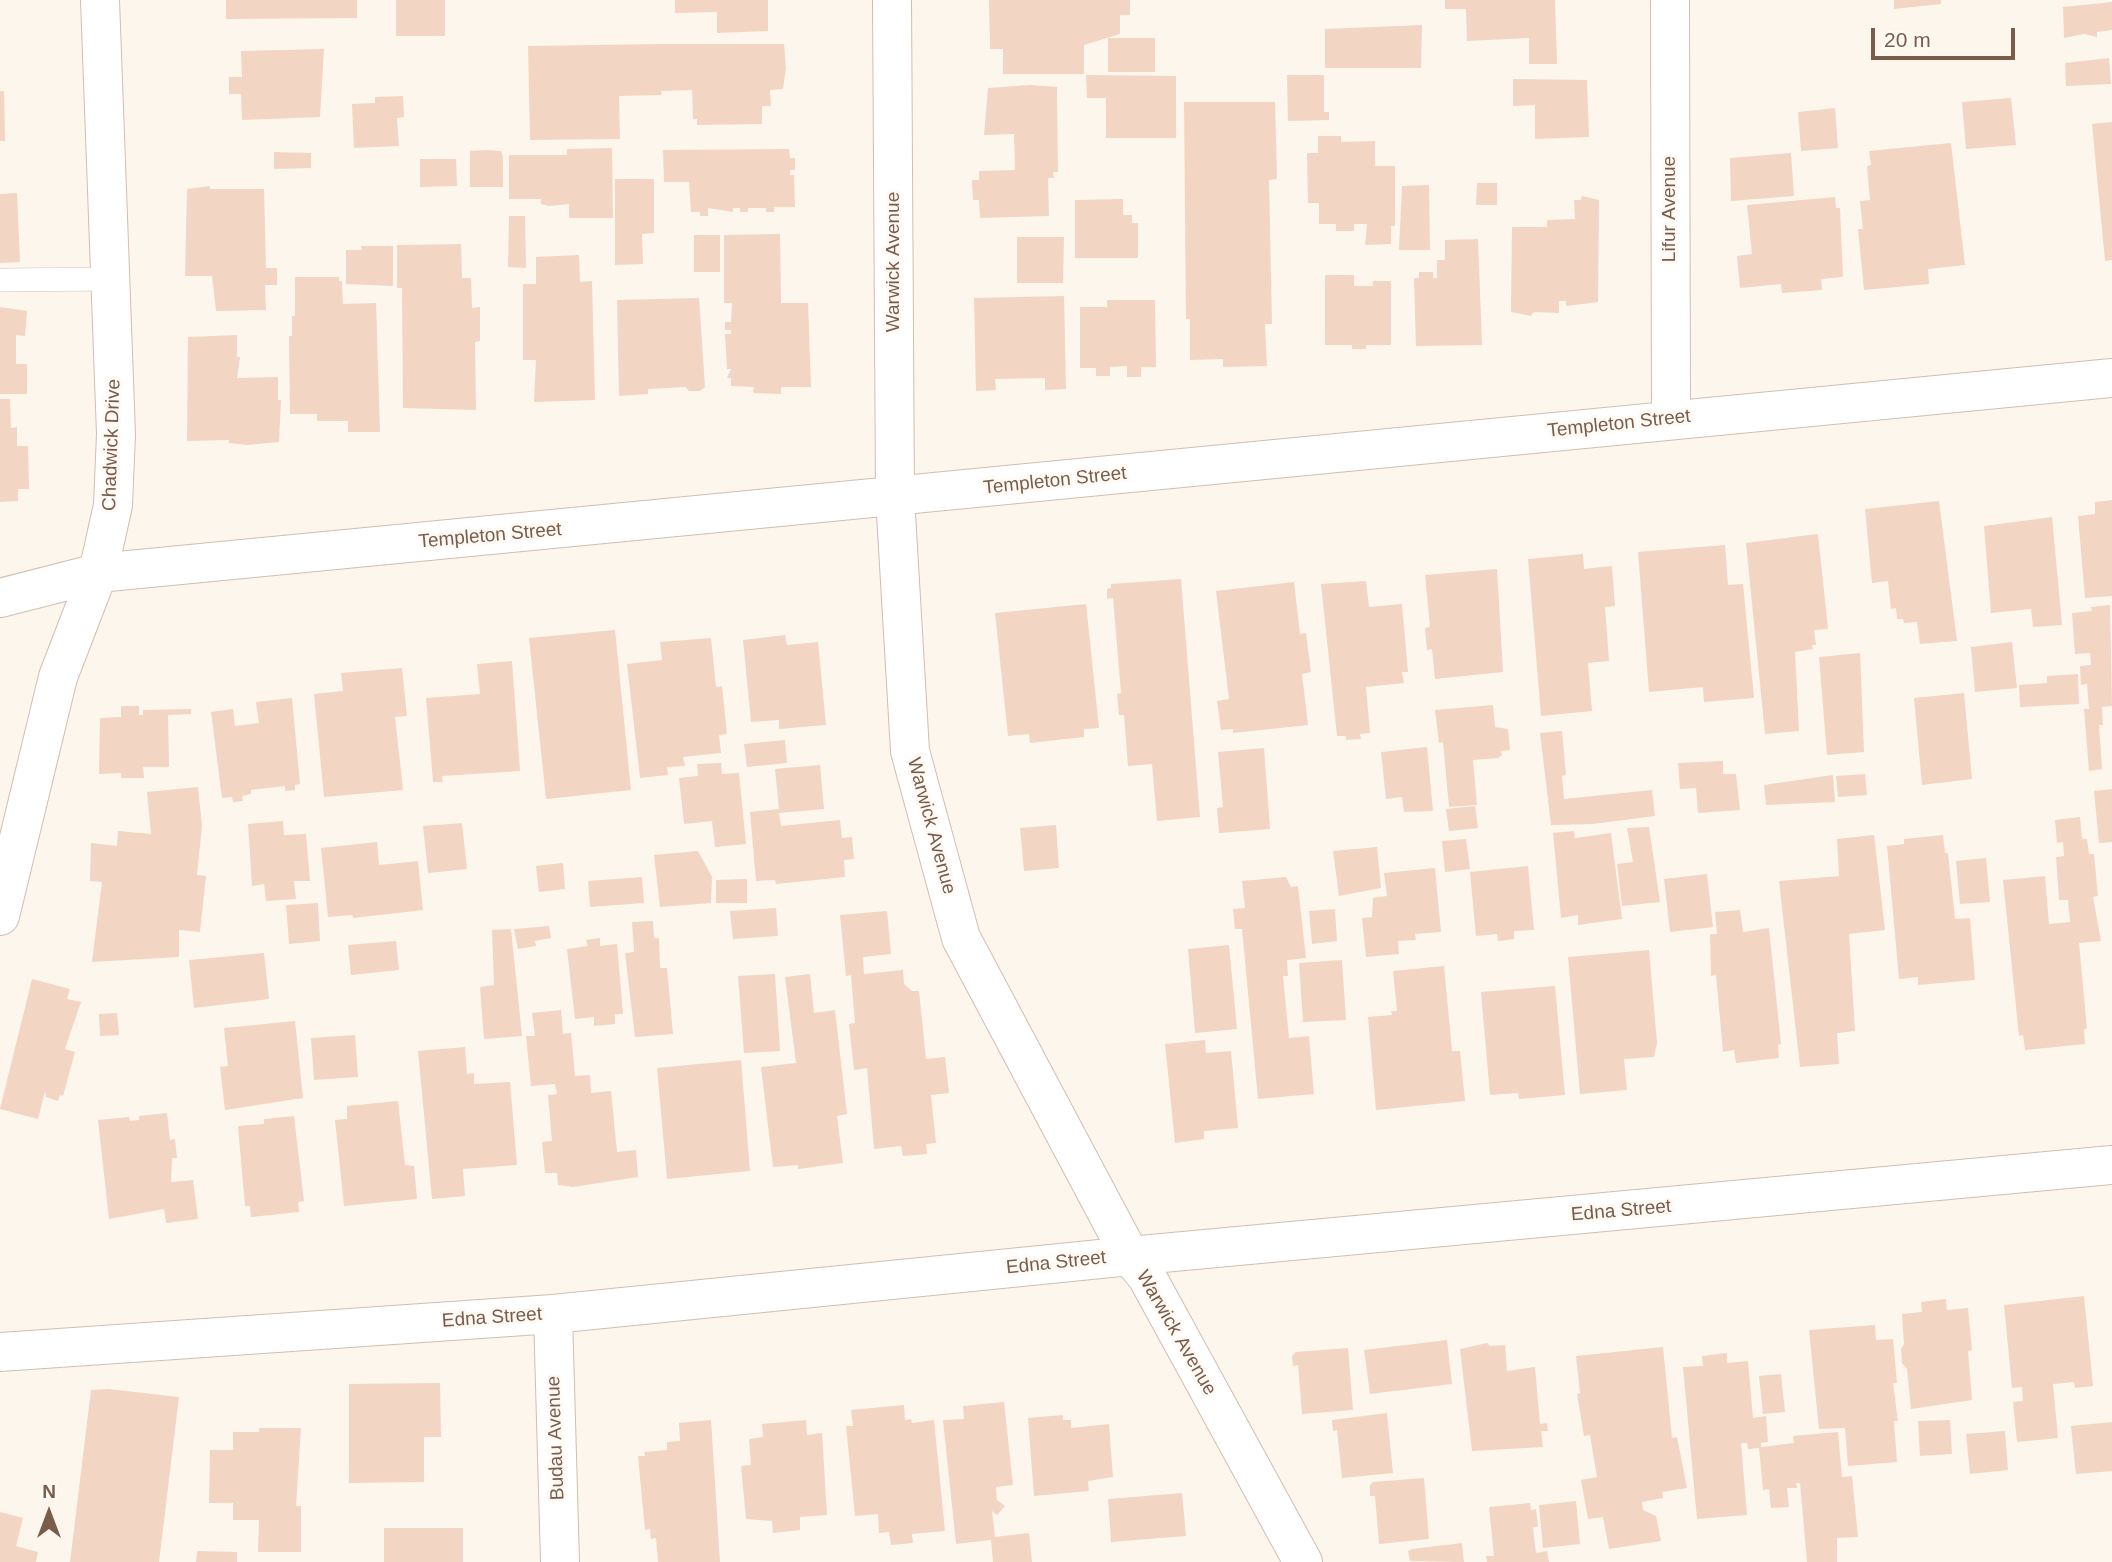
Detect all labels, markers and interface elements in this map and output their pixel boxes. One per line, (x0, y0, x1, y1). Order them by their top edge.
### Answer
scale bar (1874, 14, 2018, 58)
text: 20 m (1884, 28, 1931, 51)
street label: Lifur Avenue (1659, 156, 1681, 262)
street label: Warwick Avenue (883, 192, 905, 332)
street label: Chadwick Drive (98, 379, 126, 511)
street label: Templeton Street (1546, 405, 1692, 443)
street label: Templeton Street (982, 462, 1128, 500)
street label: Templeton Street (417, 518, 563, 554)
street label: Warwick Avenue (902, 755, 960, 897)
street label: Edna Street (1570, 1195, 1672, 1227)
street label: Edna Street (1005, 1246, 1107, 1280)
street label: Warwick Avenue (1131, 1266, 1221, 1400)
street label: Edna Street (441, 1303, 543, 1333)
street label: Budau Avenue (542, 1375, 570, 1501)
north arrow (14, 1478, 84, 1548)
text: N (42, 1481, 56, 1502)

